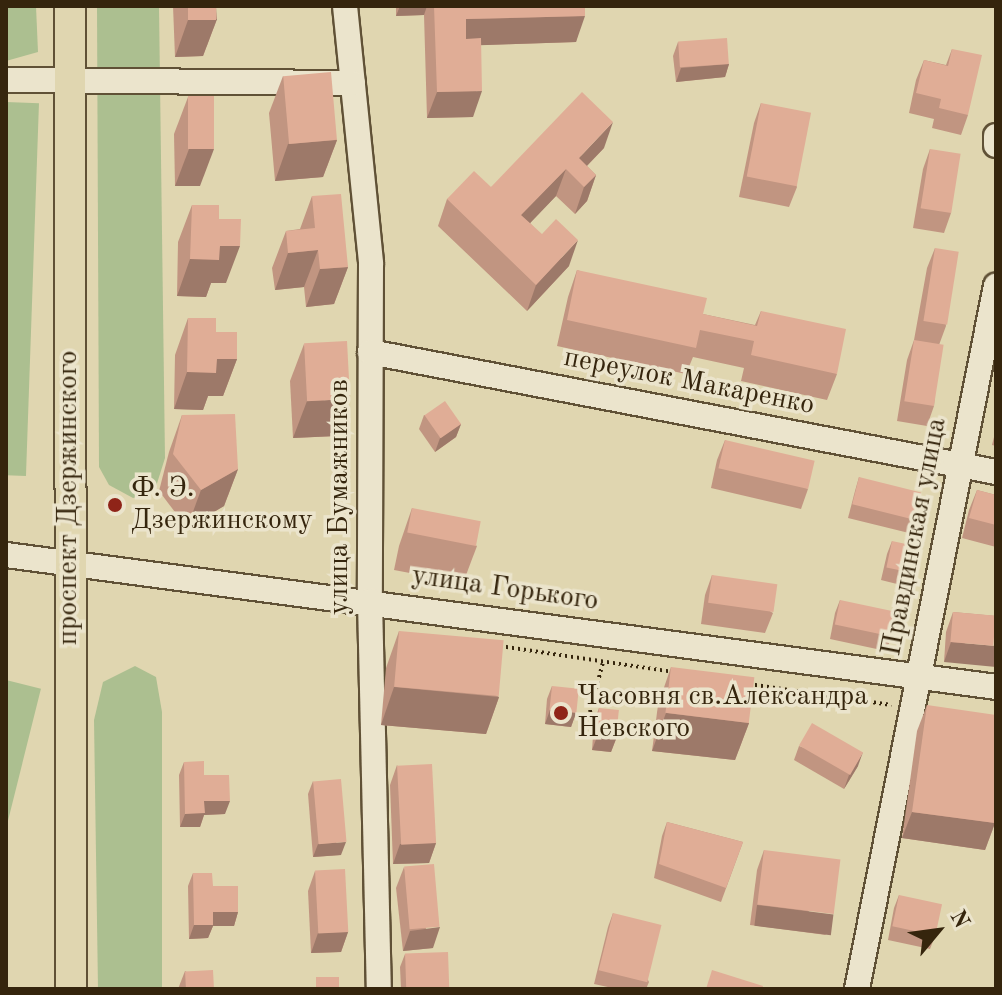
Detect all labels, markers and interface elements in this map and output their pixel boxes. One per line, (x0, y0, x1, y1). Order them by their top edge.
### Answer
street label: переулок Макаренко (561, 341, 817, 423)
street label: проспект Дзержинского (52, 351, 86, 645)
street label: улица Бумажников (323, 379, 357, 615)
street label: Правдинская улица (875, 415, 955, 659)
place label: Ф. Э. Дзержинскому (131, 472, 313, 538)
marker: Ф. Э. Дзержинскому (106, 496, 124, 514)
street label: улица Горького (409, 559, 601, 619)
place label: Часовня св.Александра Невского (577, 680, 868, 746)
marker: Часовня св.Александра Невского (552, 704, 570, 722)
north arrow (898, 891, 978, 971)
text: N (945, 907, 973, 932)

